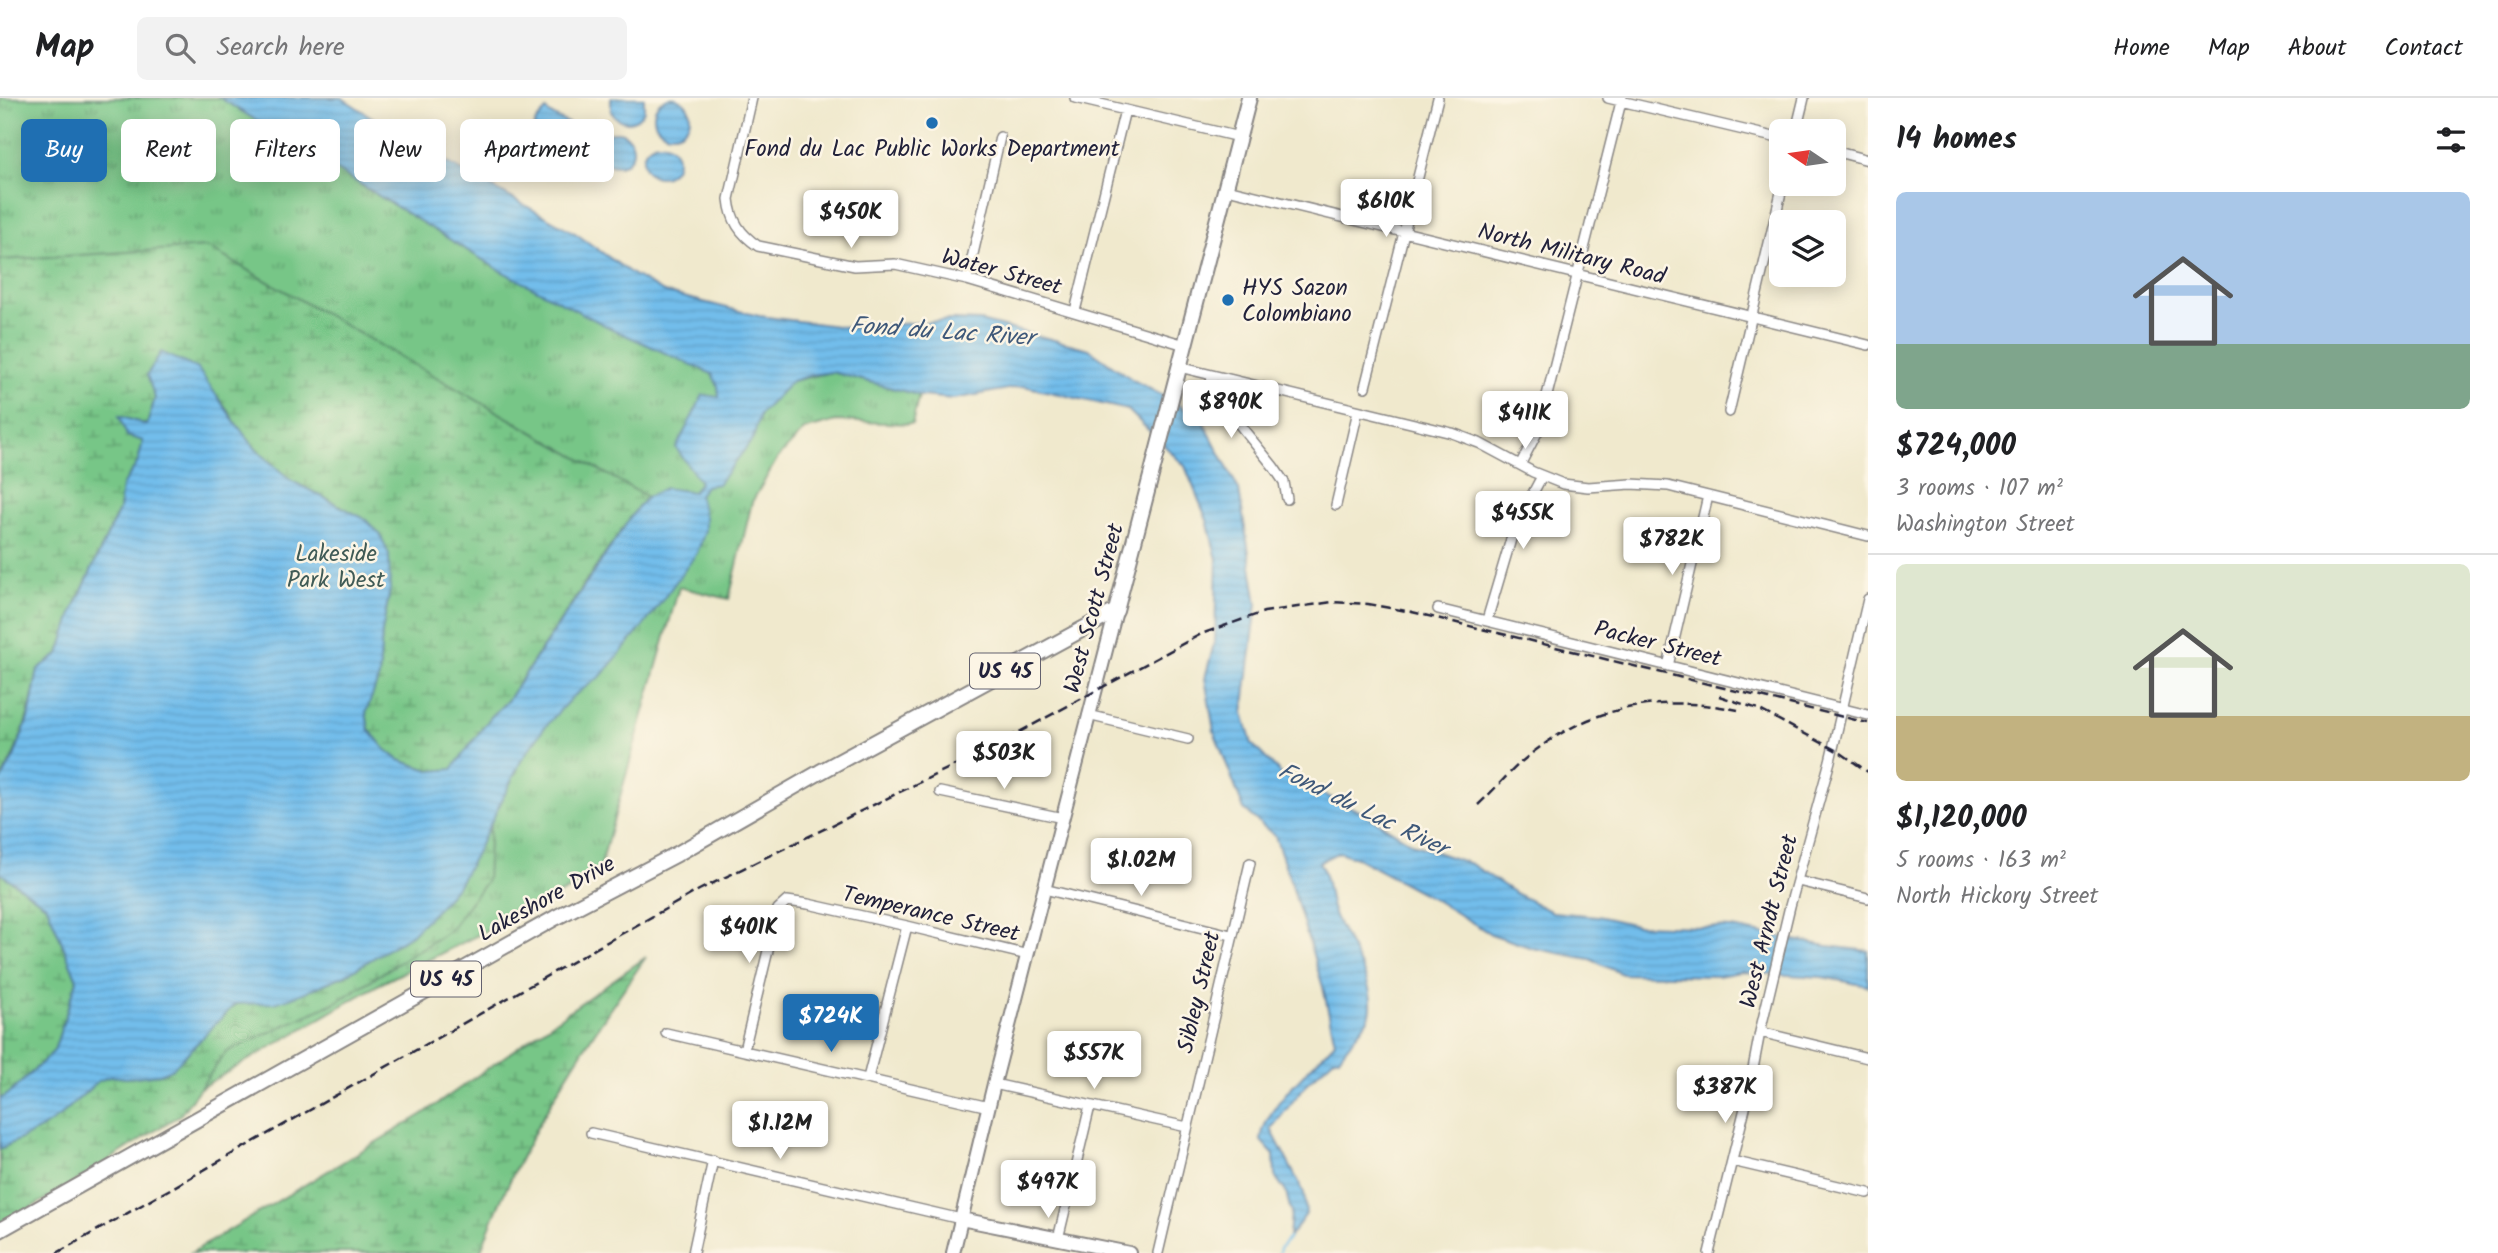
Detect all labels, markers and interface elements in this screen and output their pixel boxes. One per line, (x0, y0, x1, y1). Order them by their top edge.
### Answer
search box (137, 17, 627, 80)
text: Map (35, 22, 95, 75)
text: Search here (217, 27, 345, 69)
icon: search (161, 29, 199, 67)
text: Home (2113, 29, 2170, 68)
text: Map (2208, 29, 2250, 68)
text: About (2288, 29, 2346, 68)
text: Contact (2384, 29, 2463, 68)
marker: Fond du Lac Public Works Department (924, 115, 940, 131)
text: 14 homes (1896, 116, 2017, 164)
chip: Buy (21, 119, 107, 182)
chip: Rent (121, 119, 216, 182)
chip: Filters (230, 119, 340, 182)
chip: New (354, 119, 446, 182)
chip: Apartment (460, 119, 614, 182)
north arrow (1769, 119, 1846, 196)
map controls (1769, 119, 1846, 287)
icon: filters (2432, 121, 2470, 159)
place label: Fond du Lac Public Works Department (744, 132, 1121, 168)
pin: $610K (1337, 180, 1435, 239)
text: $610K (1357, 184, 1415, 220)
pin: $450K (802, 190, 900, 250)
text: $450K (819, 195, 883, 231)
button: layers (1769, 210, 1846, 287)
street label: North Military Road (1474, 214, 1670, 296)
icon: home (2120, 238, 2246, 364)
street label: Water Street (937, 240, 1067, 307)
place label: HYS Sazon Colombiano (1242, 271, 1352, 333)
marker: HYS Sazon Colombiano (1220, 292, 1236, 308)
water label: Fond du Lac River (849, 307, 1040, 359)
pin: $890K (1182, 380, 1280, 440)
text: $890K (1199, 385, 1263, 421)
pin: $411K (1476, 392, 1574, 451)
text: $411K (1498, 396, 1552, 432)
text: $724,000 (1896, 423, 2016, 471)
text: 3 rooms · 107 m² (1896, 471, 2063, 507)
pin: $455K (1474, 491, 1572, 551)
text: $455K (1491, 496, 1555, 532)
text: Washington Street (1896, 507, 2075, 543)
pin: $782K (1623, 518, 1721, 577)
street label: West Scott Street (1055, 519, 1135, 697)
text: $782K (1639, 522, 1705, 558)
park label: Lakeside Park West (287, 537, 386, 599)
icon: home (2120, 610, 2246, 736)
street label: Packer Street (1590, 612, 1726, 678)
road number: US 45 (970, 654, 1040, 688)
pin: $503K (955, 732, 1053, 791)
text: $503K (972, 736, 1036, 772)
water label: Fond du Lac River (1271, 752, 1458, 870)
text: $1,120,000 (1896, 795, 2027, 843)
street label: West Arndt Street (1731, 830, 1809, 1012)
pin: $1.02M (1084, 838, 1198, 898)
text: $1.02M (1107, 843, 1175, 879)
text: 5 rooms · 163 m² (1896, 843, 2066, 879)
street label: Lakeshore Drive (472, 847, 622, 952)
street label: Temperance Street (838, 877, 1024, 953)
text: North Hickory Street (1896, 879, 2098, 915)
pin: $401K (700, 906, 798, 965)
text: $401K (720, 910, 778, 946)
street label: Sibley Street (1168, 927, 1232, 1057)
road number: US 45 (411, 962, 481, 996)
pin: $724K (782, 995, 880, 1054)
text: $724K (799, 999, 863, 1035)
pin: $557K (1045, 1032, 1143, 1091)
text: $557K (1063, 1036, 1125, 1072)
pin: $387K (1676, 1066, 1774, 1125)
text: $387K (1693, 1070, 1757, 1106)
pin: $1.12M (723, 1102, 837, 1161)
text: $1.12M (748, 1106, 812, 1142)
pin: $497K (999, 1160, 1097, 1220)
text: $497K (1017, 1165, 1079, 1201)

